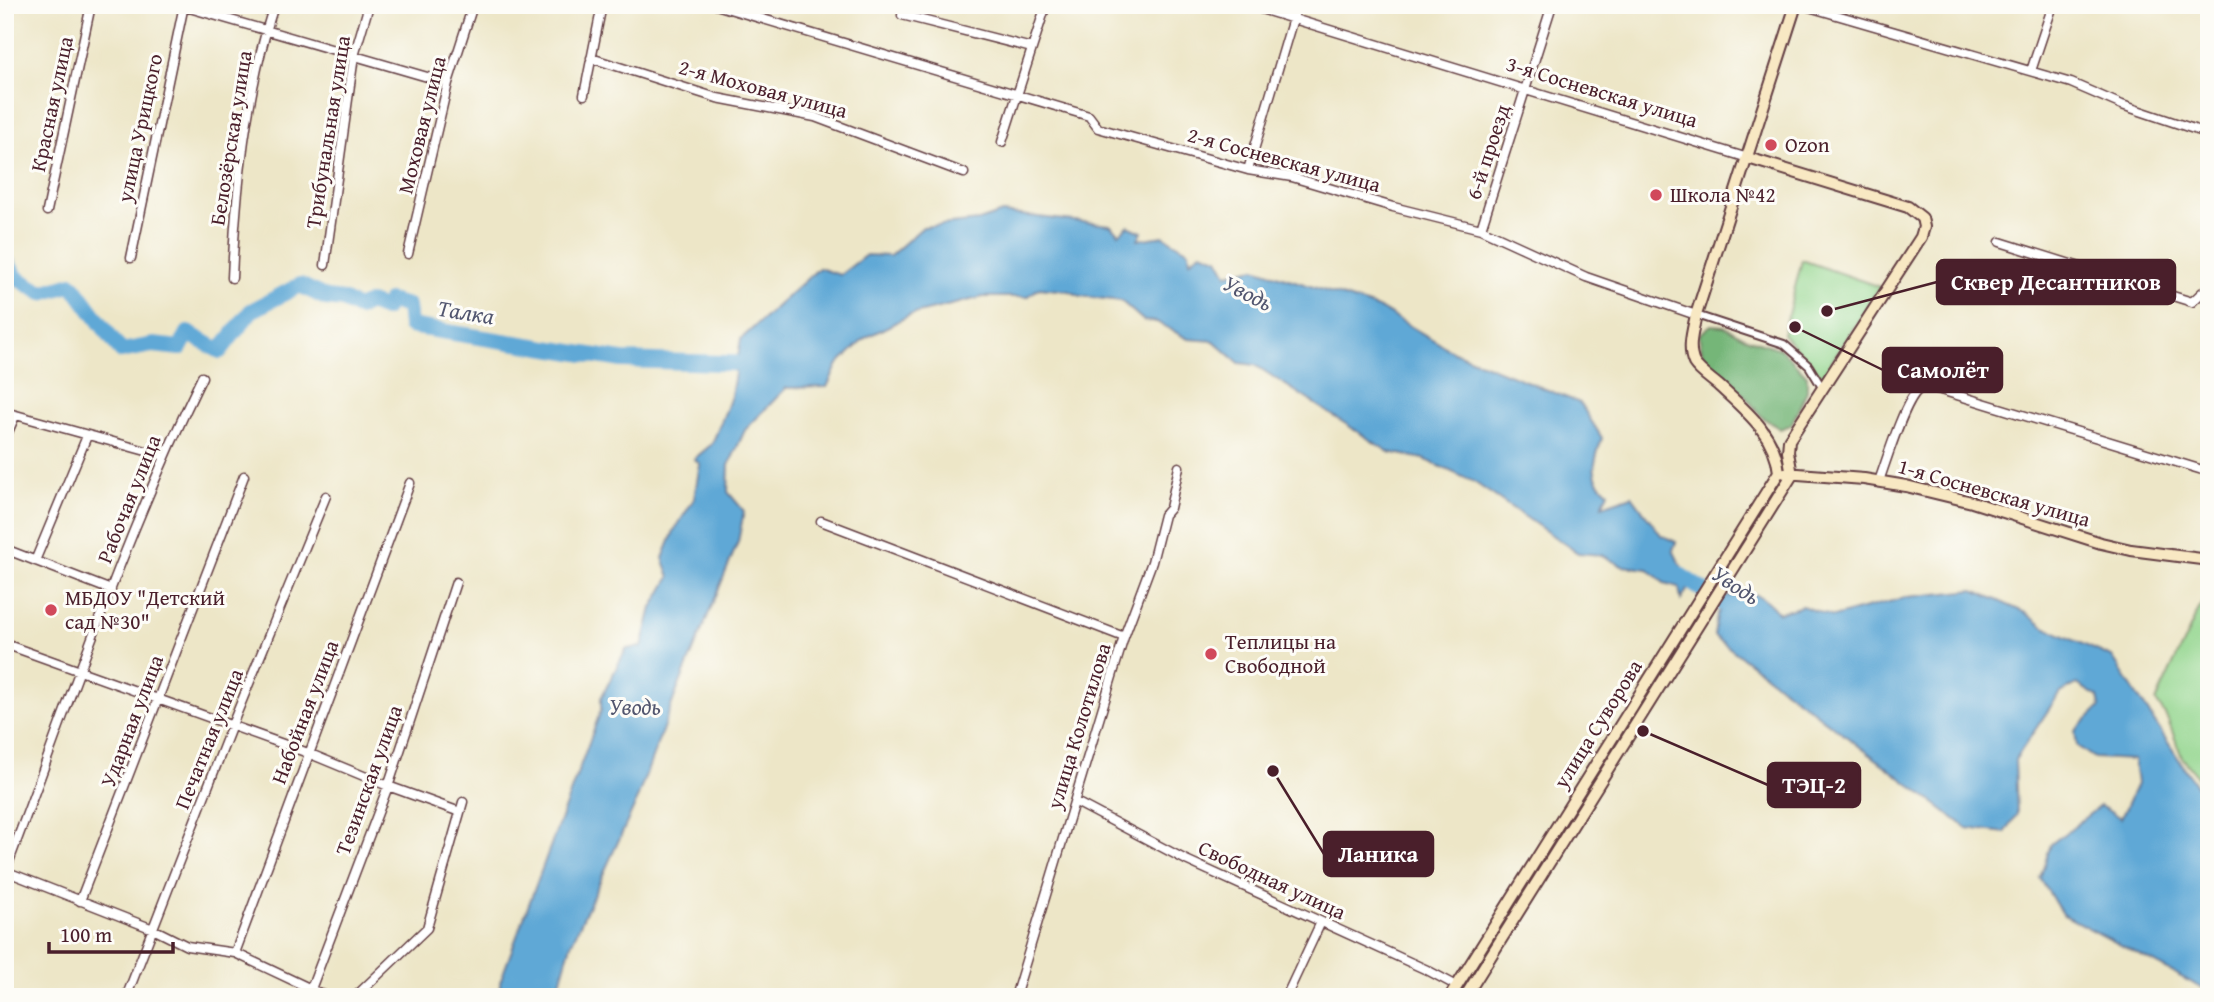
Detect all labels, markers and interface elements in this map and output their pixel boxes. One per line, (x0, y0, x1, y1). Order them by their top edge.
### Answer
street label: Красная улица (22, 33, 81, 174)
street label: Трибунальная улица (297, 33, 358, 231)
street label: Белозёрская улица (201, 48, 260, 228)
street label: 3-я Сосневская улица (1503, 48, 1702, 135)
street label: улица Урицкого (108, 51, 170, 206)
street label: 2-я Моховая улица (675, 51, 851, 126)
street label: Моховая улица (389, 53, 454, 197)
street label: 6-й проезд (1458, 100, 1518, 204)
street label: 2-я Сосневская улица (1184, 119, 1384, 200)
place label: Ozon (1785, 129, 1830, 160)
marker: Ozon (1763, 137, 1779, 153)
place label: Школа №42 (1670, 179, 1776, 210)
marker: Школа №42 (1648, 187, 1664, 203)
callout: Сквер Десантников (1937, 260, 2175, 304)
text: Сквер Десантников (1951, 265, 2161, 298)
water label: Уводь (1218, 266, 1279, 319)
water label: Талка (436, 291, 497, 332)
callout: Самолёт (1883, 348, 2002, 392)
text: Самолёт (1897, 353, 1989, 386)
street label: Рабочая улица (89, 430, 168, 568)
street label: 1-я Сосневская улица (1894, 450, 2094, 535)
water label: Уводь (1706, 557, 1767, 613)
place label: МБДОУ "Детский сад №30" (65, 582, 225, 637)
marker: МБДОУ "Детский сад №30" (43, 602, 59, 618)
place label: Теплицы на Свободной (1225, 626, 1336, 681)
street label: Набойная улица (263, 635, 346, 788)
street label: улица Колотилова (1038, 639, 1119, 814)
marker: Теплицы на Свободной (1203, 646, 1219, 662)
street label: Ударная улица (92, 650, 171, 792)
street label: улица Суворова (1545, 653, 1650, 795)
street label: Печатная улица (166, 664, 251, 814)
water label: Уводь (609, 690, 661, 723)
street label: Тезинская улица (327, 700, 410, 859)
callout: ТЭЦ-2 (1768, 763, 1860, 807)
text: ТЭЦ-2 (1782, 768, 1846, 801)
street label: Свободная улица (1193, 832, 1351, 927)
callout: Ланика (1324, 832, 1433, 876)
text: Ланика (1338, 837, 1419, 870)
scale bar (49, 911, 173, 955)
text: 100 m (60, 919, 112, 950)

